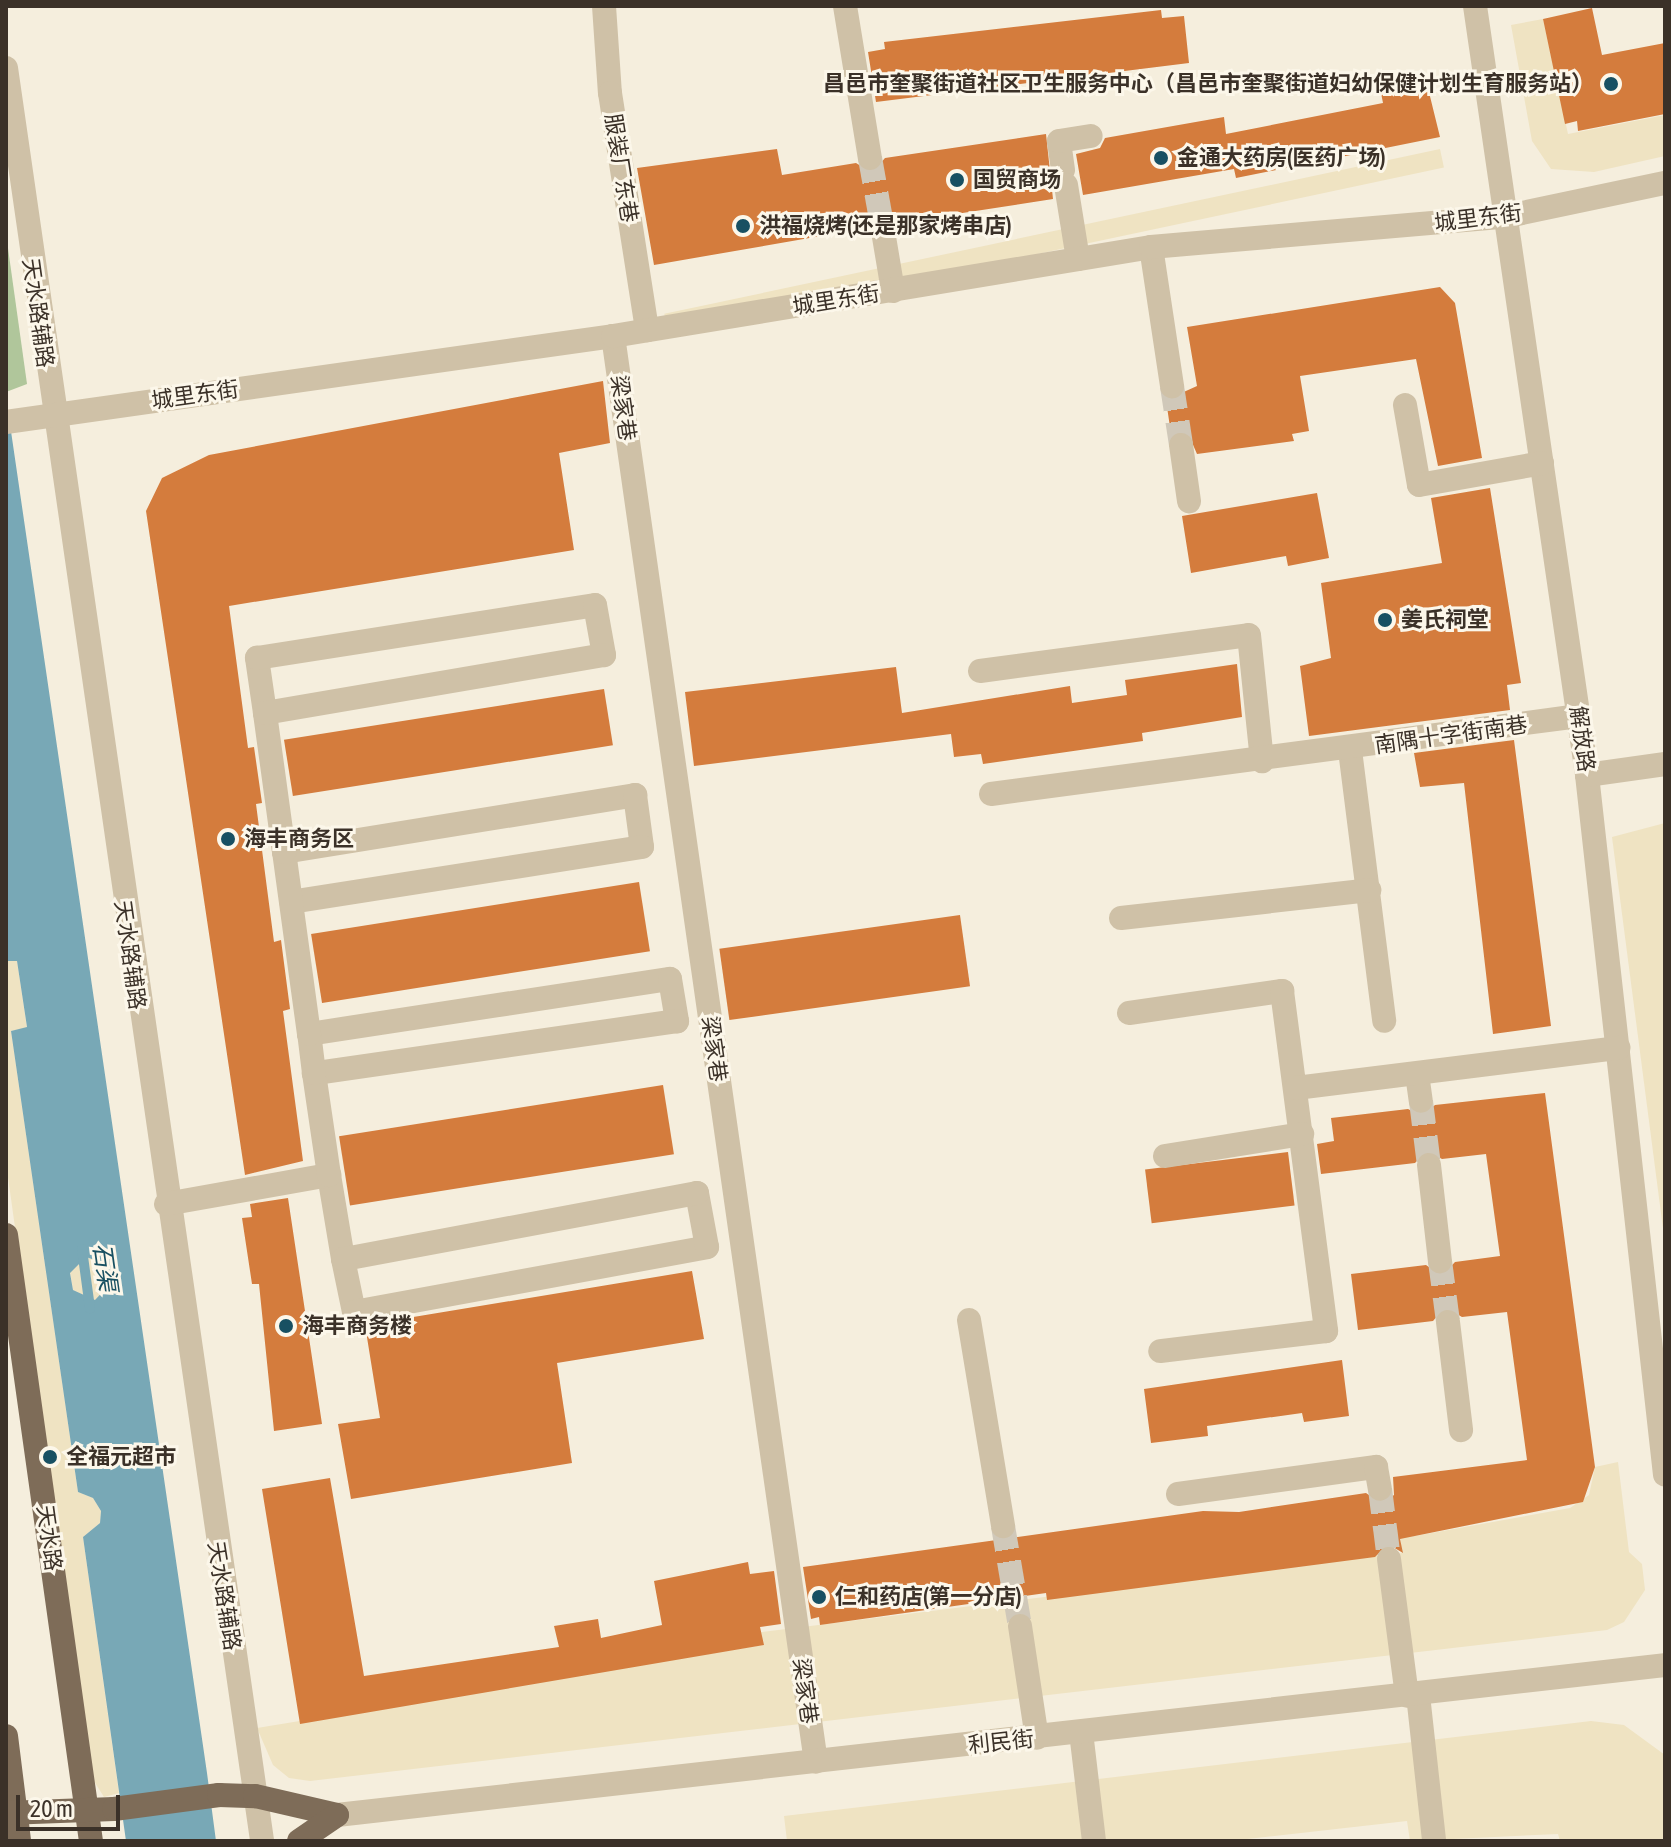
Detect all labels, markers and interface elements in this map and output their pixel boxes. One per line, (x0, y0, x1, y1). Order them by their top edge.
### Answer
place label: 昌邑市奎聚街道社区卫生服务中心（昌邑市奎聚街道妇幼保健计划生育服务站） (823, 71, 1593, 97)
marker: 昌邑市奎聚街道社区卫生服务中心（昌邑市奎聚街道妇幼保健计划生育服务站） (1600, 73, 1622, 95)
street label: 服装厂东巷 (599, 112, 643, 224)
place label: 金通大药房(医药广场) (1177, 145, 1386, 171)
marker: 金通大药房(医药广场) (1152, 149, 1170, 167)
place label: 国贸商场 (973, 167, 1061, 193)
marker: 国贸商场 (948, 171, 966, 189)
street label: 城里东街 (1433, 200, 1523, 236)
place label: 洪福烧烤(还是那家烤串店) (759, 213, 1012, 239)
marker: 洪福烧烤(还是那家烤串店) (734, 217, 752, 235)
street label: 天水路辅路 (17, 257, 59, 369)
street label: 城里东街 (790, 280, 882, 320)
street label: 梁家巷 (605, 373, 641, 443)
street label: 城里东街 (150, 376, 240, 414)
place label: 姜氏祠堂 (1401, 607, 1489, 633)
marker: 姜氏祠堂 (1376, 611, 1394, 629)
street label: 解放路 (1564, 704, 1600, 774)
street label: 南隅十字街南巷 (1373, 711, 1529, 759)
place label: 海丰商务区 (244, 826, 354, 852)
marker: 海丰商务区 (219, 830, 237, 848)
street label: 天水路辅路 (109, 899, 151, 1011)
street label: 梁家巷 (696, 1014, 732, 1084)
water label: 石渠 (87, 1241, 123, 1293)
place label: 海丰商务楼 (302, 1313, 412, 1339)
marker: 海丰商务楼 (277, 1317, 295, 1335)
place label: 全福元超市 (66, 1444, 176, 1470)
marker: 全福元超市 (41, 1448, 59, 1466)
street label: 天水路 (31, 1503, 67, 1573)
street label: 天水路辅路 (202, 1540, 246, 1652)
place label: 仁和药店(第一分店) (835, 1584, 1022, 1610)
marker: 仁和药店(第一分店) (810, 1588, 828, 1606)
street label: 梁家巷 (787, 1656, 823, 1726)
street label: 利民街 (967, 1725, 1035, 1759)
scale bar (20, 1779, 124, 1829)
text: 20 m (30, 1795, 73, 1822)

